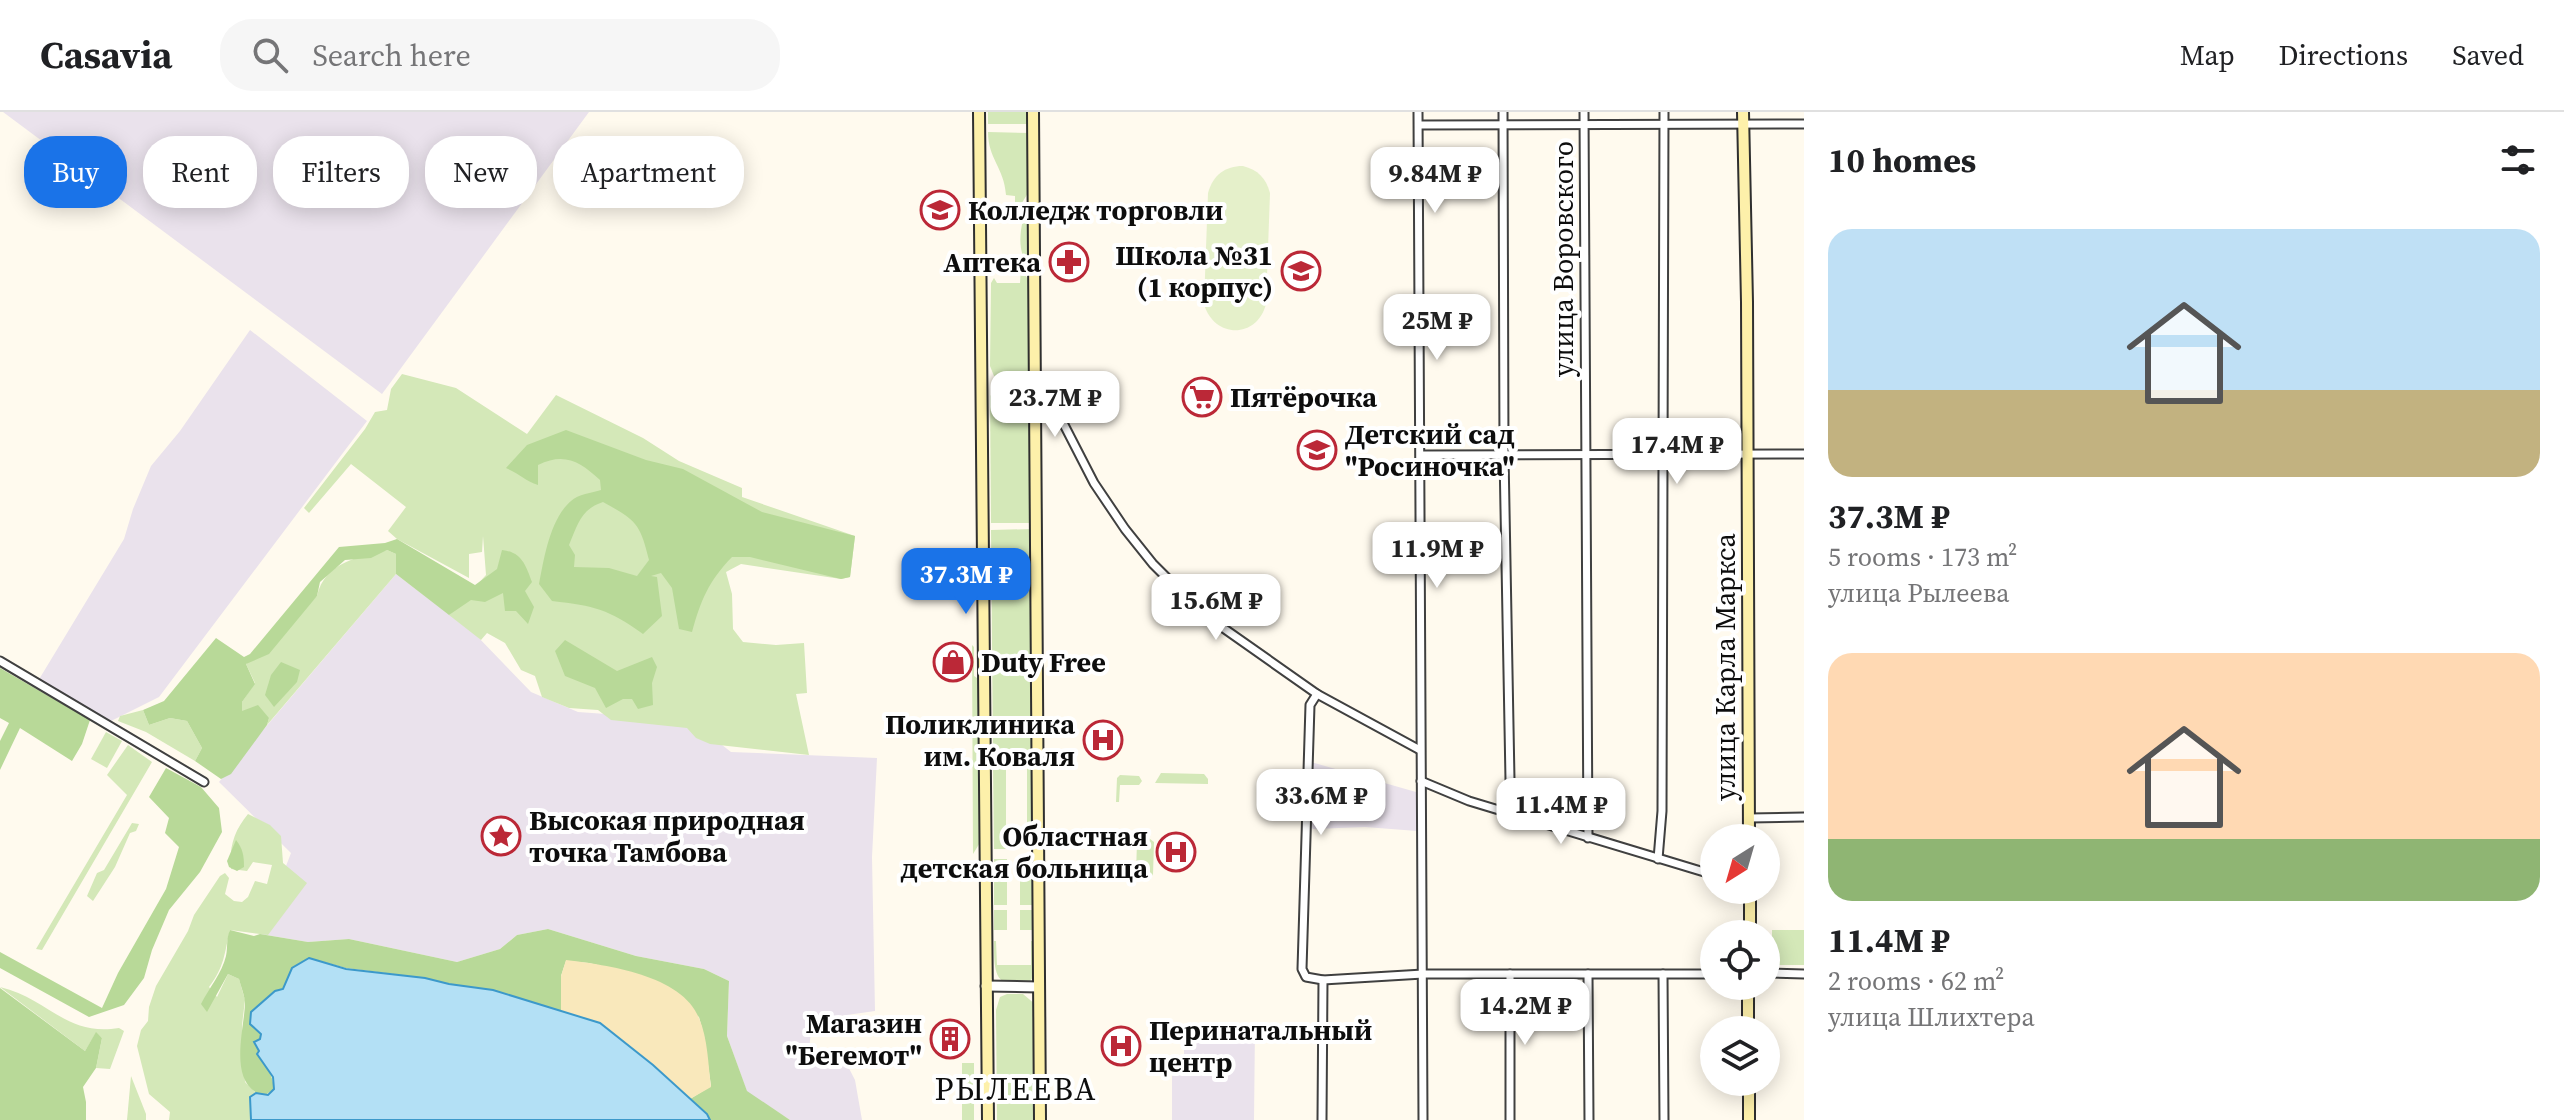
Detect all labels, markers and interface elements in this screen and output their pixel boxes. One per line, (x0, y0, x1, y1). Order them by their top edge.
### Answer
search box (220, 19, 780, 91)
text: Casavia (40, 29, 172, 81)
icon: search (248, 33, 292, 77)
text: Search here (312, 35, 471, 76)
text: Map (2180, 36, 2235, 74)
text: Directions (2279, 36, 2408, 74)
text: Saved (2452, 36, 2524, 74)
chip: Buy (24, 136, 127, 208)
chip: Rent (143, 136, 257, 208)
chip: Filters (273, 136, 409, 208)
chip: New (425, 136, 537, 208)
chip: Apartment (553, 136, 744, 208)
text: 10 homes (1828, 137, 1976, 183)
icon: filters (2496, 138, 2540, 182)
street label: улица Воровского (1544, 141, 1582, 377)
pin: 9.84M ₽ (1361, 147, 1509, 215)
text: 9.84M ₽ (1388, 155, 1482, 191)
school or university icon: Колледж торговли (919, 189, 961, 231)
place label: Колледж торговли (968, 191, 1223, 229)
place label: Школа №31 (1 корпус) (1115, 236, 1273, 306)
pharmacy icon: Аптека (1048, 241, 1090, 283)
place label: Аптека (943, 243, 1041, 281)
school or university icon: Школа №31 (1 корпус) (1280, 250, 1322, 292)
icon: home (2112, 281, 2256, 425)
pin: 25M ₽ (1381, 294, 1493, 362)
text: 25M ₽ (1401, 302, 1473, 338)
pin: 23.7M ₽ (981, 371, 1129, 439)
supermarket icon: Пятёрочка (1181, 376, 1223, 418)
place label: Пятёрочка (1230, 378, 1377, 416)
text: 23.7M ₽ (1008, 379, 1102, 415)
place label: Детский сад "Росиночка" (1345, 415, 1515, 485)
pin: 17.4M ₽ (1603, 418, 1751, 486)
text: 17.4M ₽ (1630, 426, 1724, 462)
school or university icon: Детский сад "Росиночка" (1296, 429, 1338, 471)
text: 37.3M ₽ (1828, 493, 1950, 539)
pin: 11.9M ₽ (1363, 522, 1511, 590)
text: 11.9M ₽ (1390, 530, 1484, 566)
street label: улица Карла Маркса (1706, 532, 1744, 801)
text: 5 rooms · 173 m² (1828, 539, 2017, 575)
pin: 37.3M ₽ (892, 548, 1040, 616)
text: 37.3M ₽ (919, 556, 1013, 592)
pin: 15.6M ₽ (1142, 574, 1290, 642)
text: улица Рылеева (1828, 575, 2009, 611)
text: 15.6M ₽ (1169, 582, 1263, 618)
shop icon: Duty Free (932, 641, 974, 683)
place label: Duty Free (981, 643, 1106, 681)
place label: Поликлиника им. Коваля (885, 705, 1075, 775)
icon: home (2112, 705, 2256, 849)
hospital icon: Поликлиника им. Коваля (1082, 719, 1124, 761)
pin: 33.6M ₽ (1247, 769, 1395, 837)
text: 33.6M ₽ (1274, 777, 1368, 813)
pin: 11.4M ₽ (1487, 778, 1635, 846)
text: 11.4M ₽ (1514, 786, 1608, 822)
place label: Высокая природная точка Тамбова (529, 801, 805, 871)
place icon: Высокая природная точка Тамбова (480, 815, 522, 857)
place label: Областная детская больница (900, 817, 1148, 887)
north arrow (1700, 824, 1780, 904)
map controls (1700, 824, 1780, 1096)
hospital icon: Областная детская больница (1155, 831, 1197, 873)
text: 11.4M ₽ (1828, 917, 1950, 963)
button: locate (1700, 920, 1780, 1000)
text: 2 rooms · 62 m² (1828, 963, 2004, 999)
pin: 14.2M ₽ (1451, 979, 1599, 1047)
text: 14.2M ₽ (1478, 987, 1572, 1023)
text: улица Шлихтера (1828, 999, 2035, 1035)
place label: Магазин "Бегемот" (785, 1004, 922, 1074)
place label: Перинатальный центр (1149, 1011, 1372, 1081)
button: layers (1700, 1016, 1780, 1096)
building icon: Магазин "Бегемот" (929, 1018, 971, 1060)
hospital icon: Перинатальный центр (1100, 1025, 1142, 1067)
district label: РЫЛЕЕВА (935, 1067, 1097, 1111)

